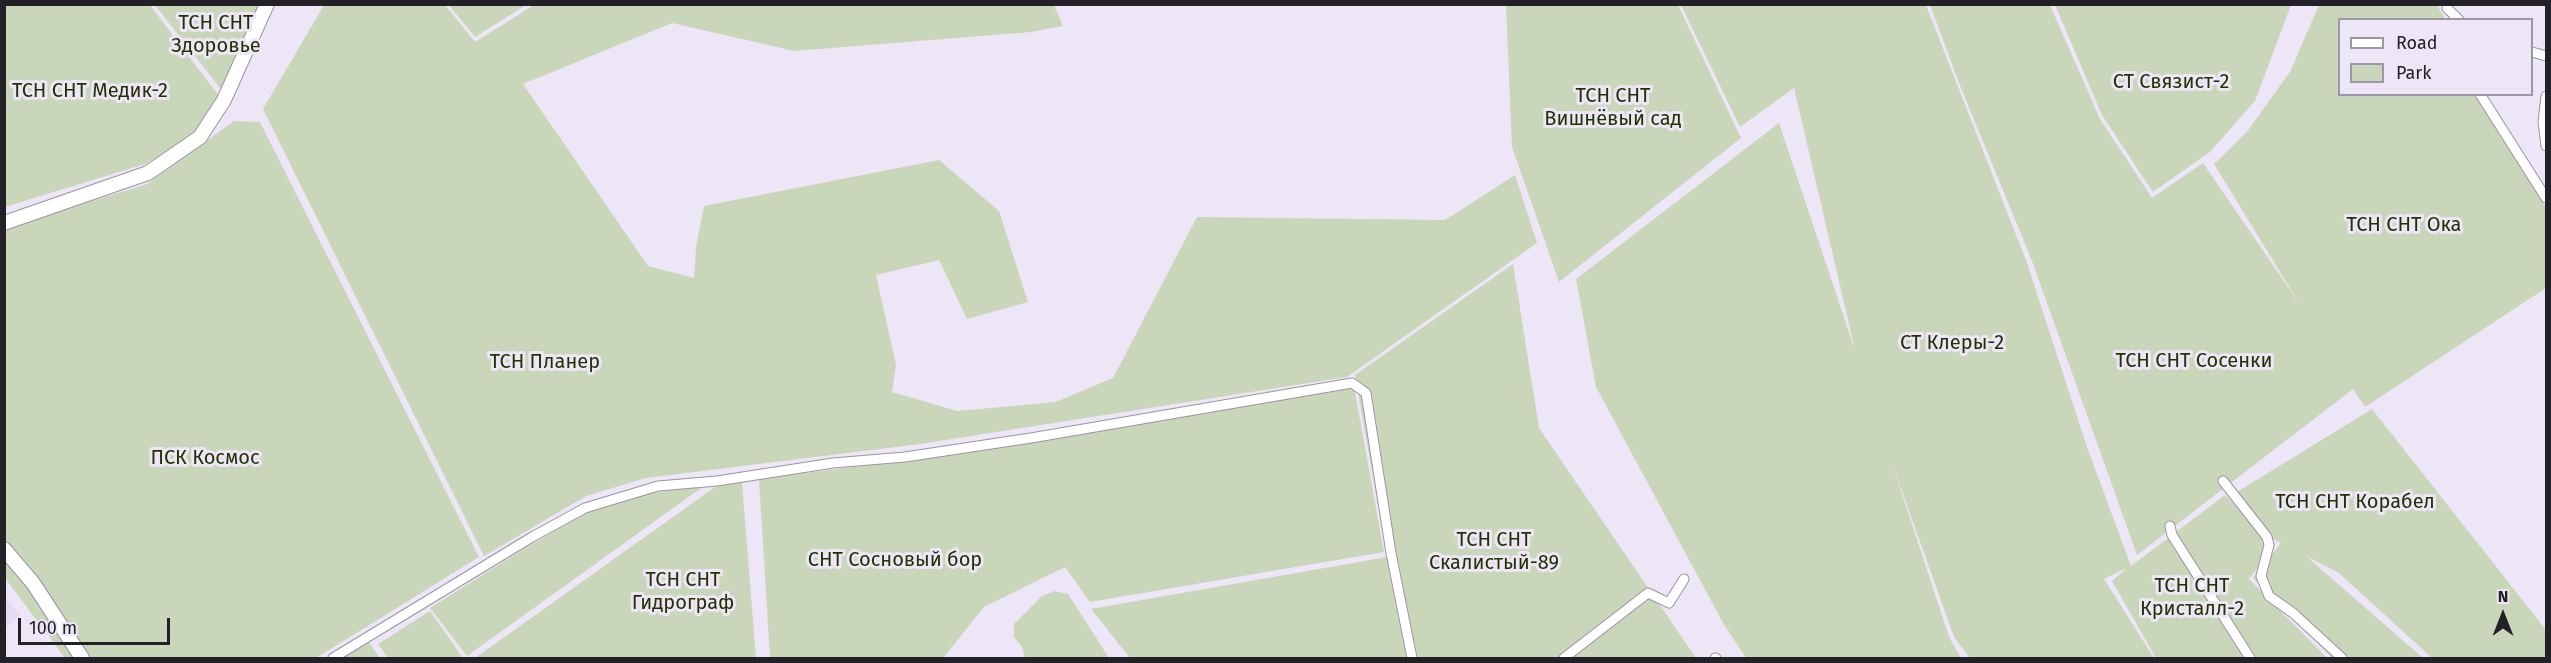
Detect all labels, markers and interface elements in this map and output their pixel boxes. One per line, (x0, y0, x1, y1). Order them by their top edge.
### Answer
park label: ТСН СНТ Здоровье (171, 11, 261, 58)
legend (2338, 18, 2533, 96)
text: Road (2396, 32, 2438, 54)
text: Park (2396, 62, 2431, 84)
park label: СТ Связист-2 (2113, 70, 2229, 94)
park label: ТСН СНТ Медик-2 (12, 79, 168, 103)
park label: ТСН СНТ Вишнёвый сад (1544, 84, 1682, 131)
park label: ТСН СНТ Ока (2347, 213, 2461, 237)
park label: СТ Клеры-2 (1900, 331, 2004, 355)
park label: ТСН СНТ Сосенки (2116, 349, 2272, 373)
park label: ТСН Планер (490, 350, 600, 374)
park label: ПСК Космос (150, 446, 260, 470)
park label: ТСН СНТ Корабел (2275, 490, 2435, 514)
park label: ТСН СНТ Скалистый-89 (1429, 528, 1559, 575)
park label: СНТ Сосновый бор (808, 548, 982, 572)
park label: ТСН СНТ Гидрограф (632, 568, 734, 615)
park label: ТСН СНТ Кристалл-2 (2140, 574, 2244, 621)
north arrow (2473, 585, 2533, 645)
text: N (2498, 587, 2508, 606)
scale bar (21, 606, 172, 644)
text: 100 m (29, 617, 77, 639)

